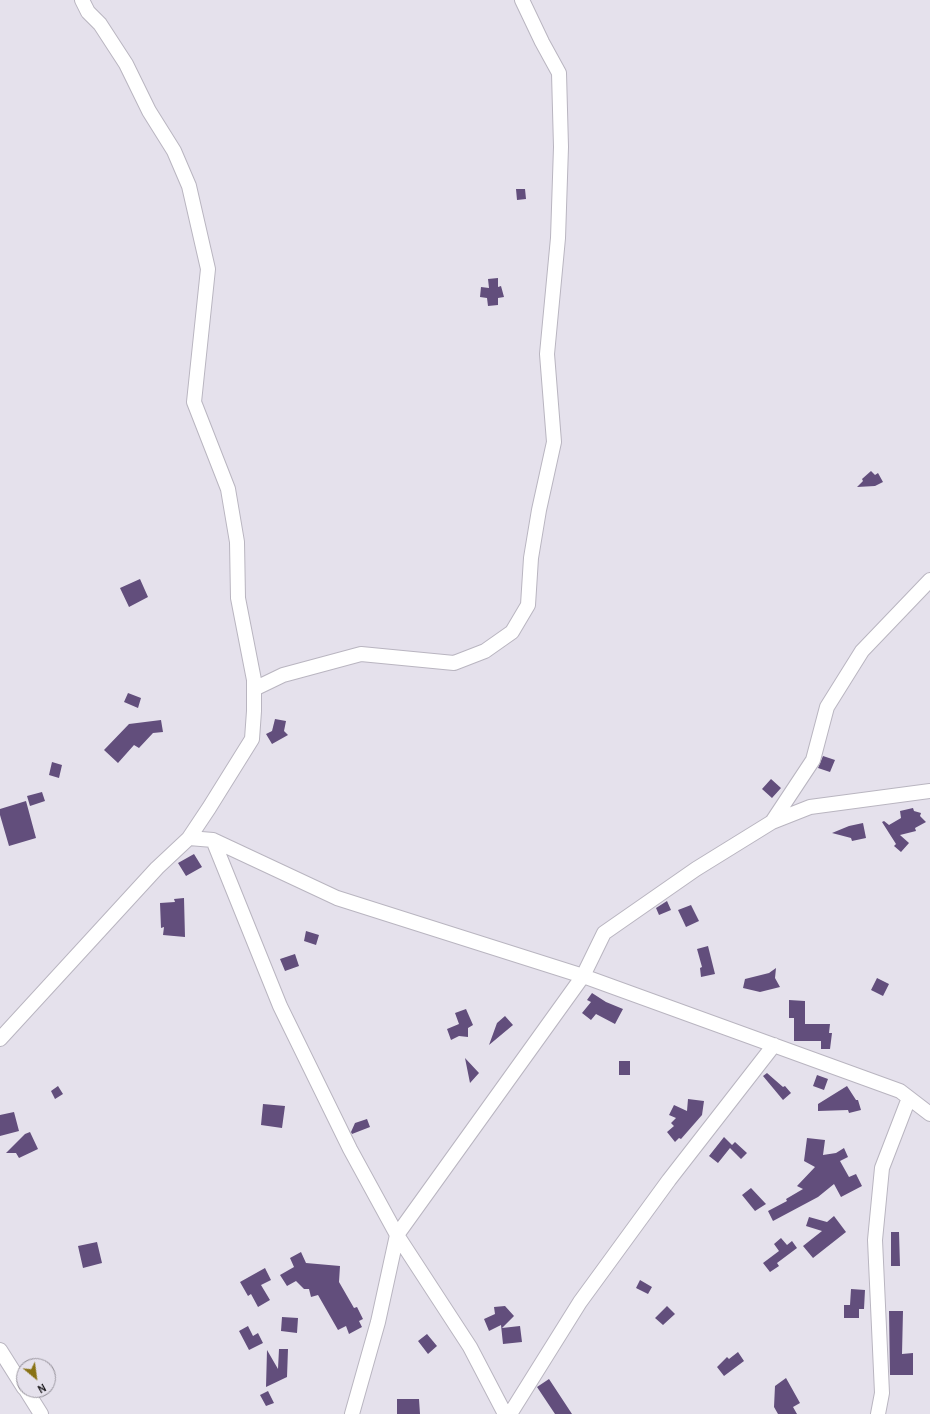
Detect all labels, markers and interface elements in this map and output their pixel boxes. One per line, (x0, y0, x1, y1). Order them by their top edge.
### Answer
north arrow (16, 1358, 56, 1398)
text: N (35, 1380, 48, 1396)

